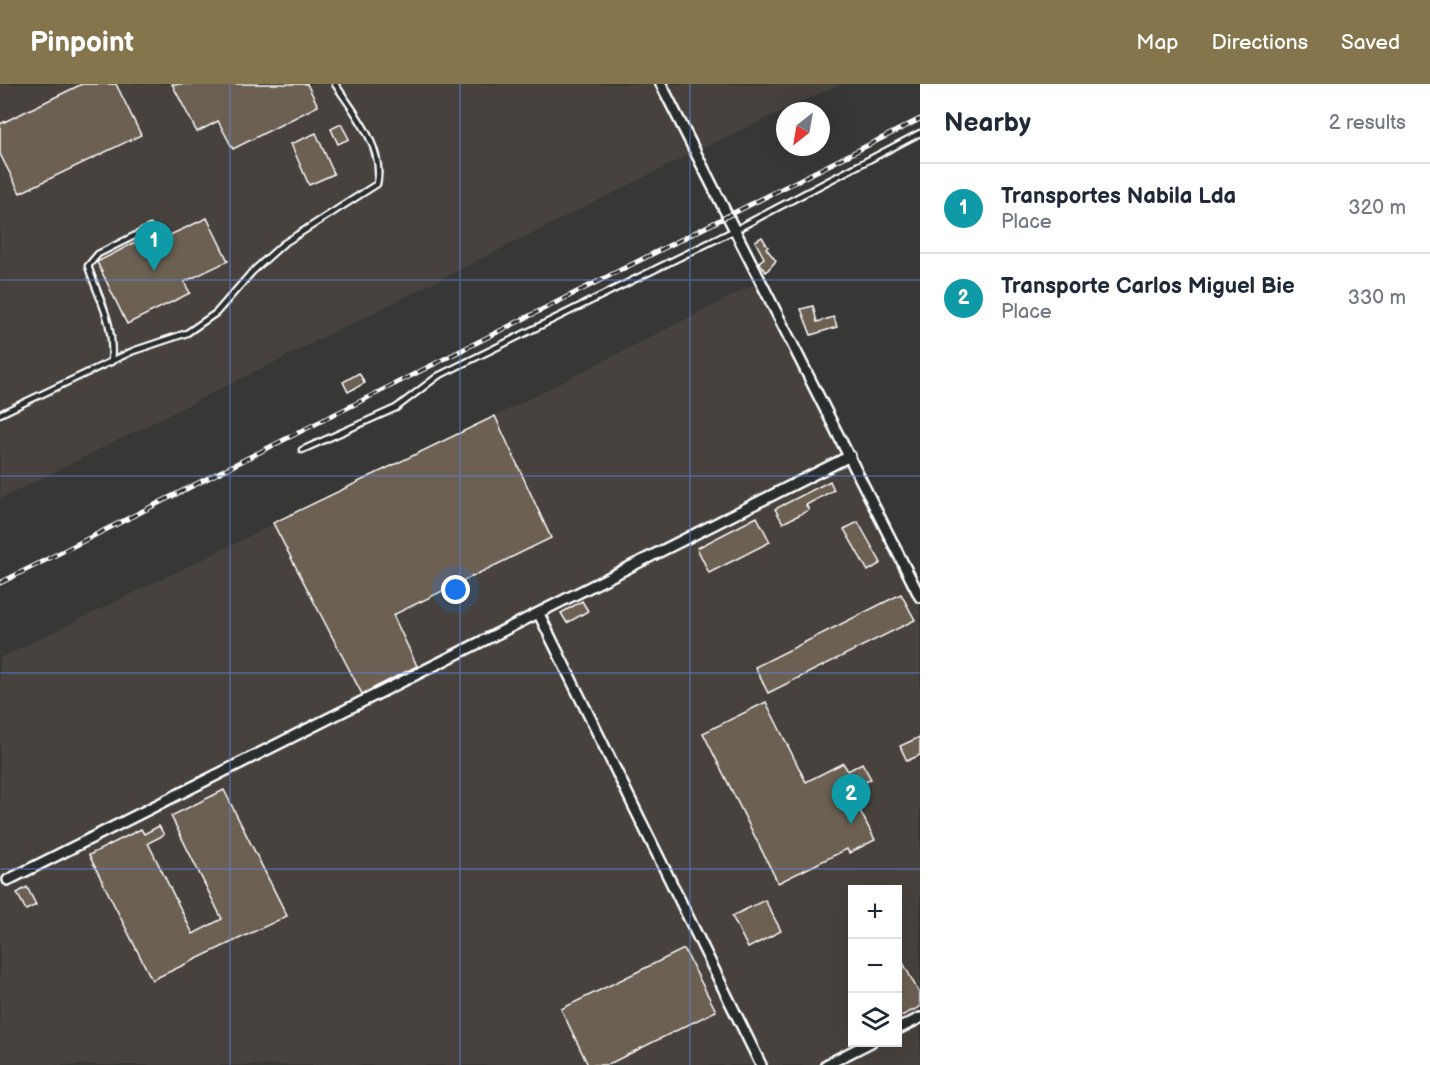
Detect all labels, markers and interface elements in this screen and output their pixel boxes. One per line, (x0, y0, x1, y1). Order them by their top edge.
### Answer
text: Pinpoint (30, 26, 134, 59)
text: Map (1136, 30, 1179, 55)
text: Directions (1212, 30, 1308, 55)
text: Saved (1341, 30, 1400, 55)
north arrow (776, 102, 830, 156)
text: Nearby (944, 108, 1031, 139)
text: 2 results (1329, 111, 1406, 135)
text: Transportes Nabila Lda (1001, 183, 1236, 210)
text: 1 (959, 196, 968, 220)
text: 320 m (1348, 196, 1406, 220)
text: Place (1001, 210, 1052, 234)
pin: 1 (134, 222, 174, 271)
text: Transporte Carlos Miguel Bie (1001, 273, 1295, 300)
text: 2 (958, 286, 969, 310)
text: 330 m (1348, 286, 1406, 310)
text: Place (1001, 300, 1052, 324)
your location (441, 575, 470, 604)
pin: 2 (832, 774, 870, 824)
map controls (848, 885, 902, 1047)
button: + (848, 885, 902, 939)
button: − (848, 939, 902, 993)
button: layers (848, 993, 902, 1047)

